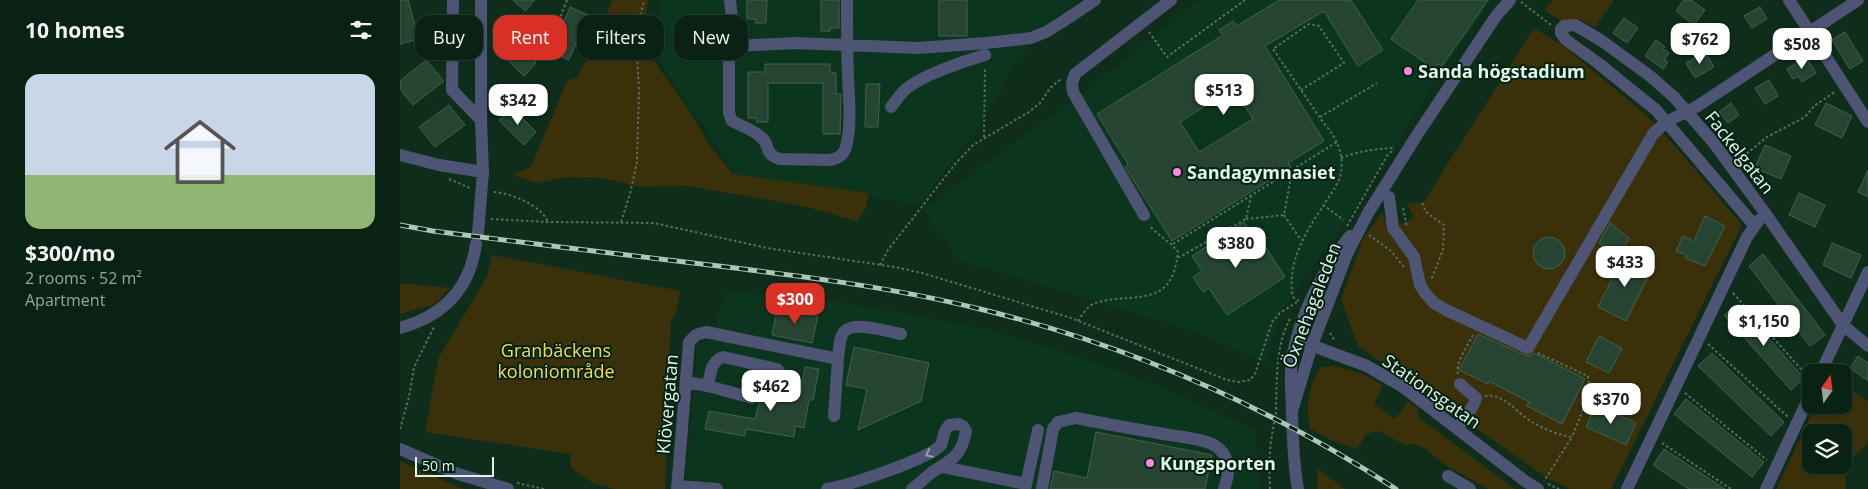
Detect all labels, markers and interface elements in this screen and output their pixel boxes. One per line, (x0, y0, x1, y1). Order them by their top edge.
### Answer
chip: Buy (415, 15, 483, 60)
chip: Rent (493, 15, 567, 60)
chip: Filters (577, 15, 664, 60)
chip: New (674, 15, 748, 60)
text: 10 homes (25, 16, 125, 44)
icon: filters (347, 16, 375, 44)
pin: $762 (1670, 22, 1730, 65)
text: $762 (1682, 28, 1718, 50)
pin: $508 (1772, 28, 1832, 70)
text: $508 (1784, 33, 1820, 55)
place label: Sanda högstadium (1418, 59, 1585, 83)
marker: Sanda högstadium (1402, 65, 1414, 77)
pin: $513 (1194, 74, 1254, 116)
text: $513 (1206, 79, 1242, 101)
pin: $342 (488, 84, 548, 126)
text: $342 (500, 89, 536, 111)
street label: Fackelgatan (1700, 106, 1780, 198)
icon: home (155, 107, 245, 197)
place label: Sandagymnasiet (1187, 160, 1336, 184)
marker: Sandagymnasiet (1171, 166, 1183, 178)
pin: $380 (1206, 226, 1266, 269)
text: $380 (1218, 232, 1254, 254)
text: $300/mo (25, 239, 115, 267)
street label: Öxnehagaleden (1276, 239, 1346, 371)
pin: $433 (1595, 246, 1655, 288)
text: $433 (1607, 251, 1643, 273)
text: 2 rooms · 52 m² (25, 267, 142, 289)
pin: $300 (765, 282, 825, 325)
text: $300 (777, 288, 813, 310)
text: Apartment (25, 289, 105, 311)
pin: $1,150 (1723, 304, 1805, 347)
text: $1,150 (1739, 310, 1789, 332)
park label: Granbäckens koloniområde (497, 338, 615, 383)
street label: Stationsgatan (1378, 348, 1486, 434)
street label: Klövergatan (651, 353, 683, 455)
north arrow (1802, 364, 1852, 414)
map controls (1802, 364, 1852, 474)
pin: $462 (741, 370, 801, 412)
text: $462 (753, 375, 789, 397)
pin: $370 (1581, 382, 1641, 425)
text: $370 (1593, 388, 1629, 410)
button: layers (1802, 424, 1852, 474)
one-way arrow (925, 447, 934, 458)
place label: Kungsporten (1160, 451, 1276, 475)
scale bar (415, 454, 494, 477)
text: 50 m (422, 456, 455, 475)
marker: Kungsporten (1144, 457, 1156, 469)

